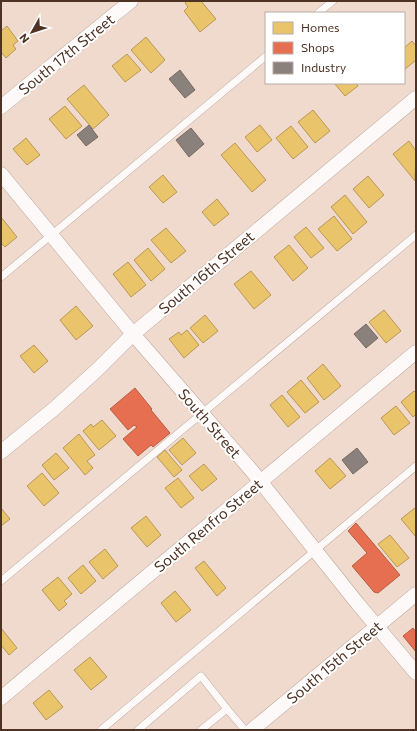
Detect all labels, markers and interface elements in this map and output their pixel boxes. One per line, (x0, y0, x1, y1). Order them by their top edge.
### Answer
street label: South 17th Street (14, 10, 118, 98)
north arrow (12, 12, 52, 52)
legend (265, 12, 405, 84)
text: Homes (301, 20, 339, 34)
text: N (16, 31, 31, 46)
text: Shops (301, 40, 335, 54)
text: Industry (301, 60, 346, 74)
street label: South 16th Street (155, 227, 257, 317)
street label: South Street (175, 385, 245, 461)
street label: South Renfro Street (150, 474, 266, 576)
street label: South 15th Street (283, 617, 385, 707)

